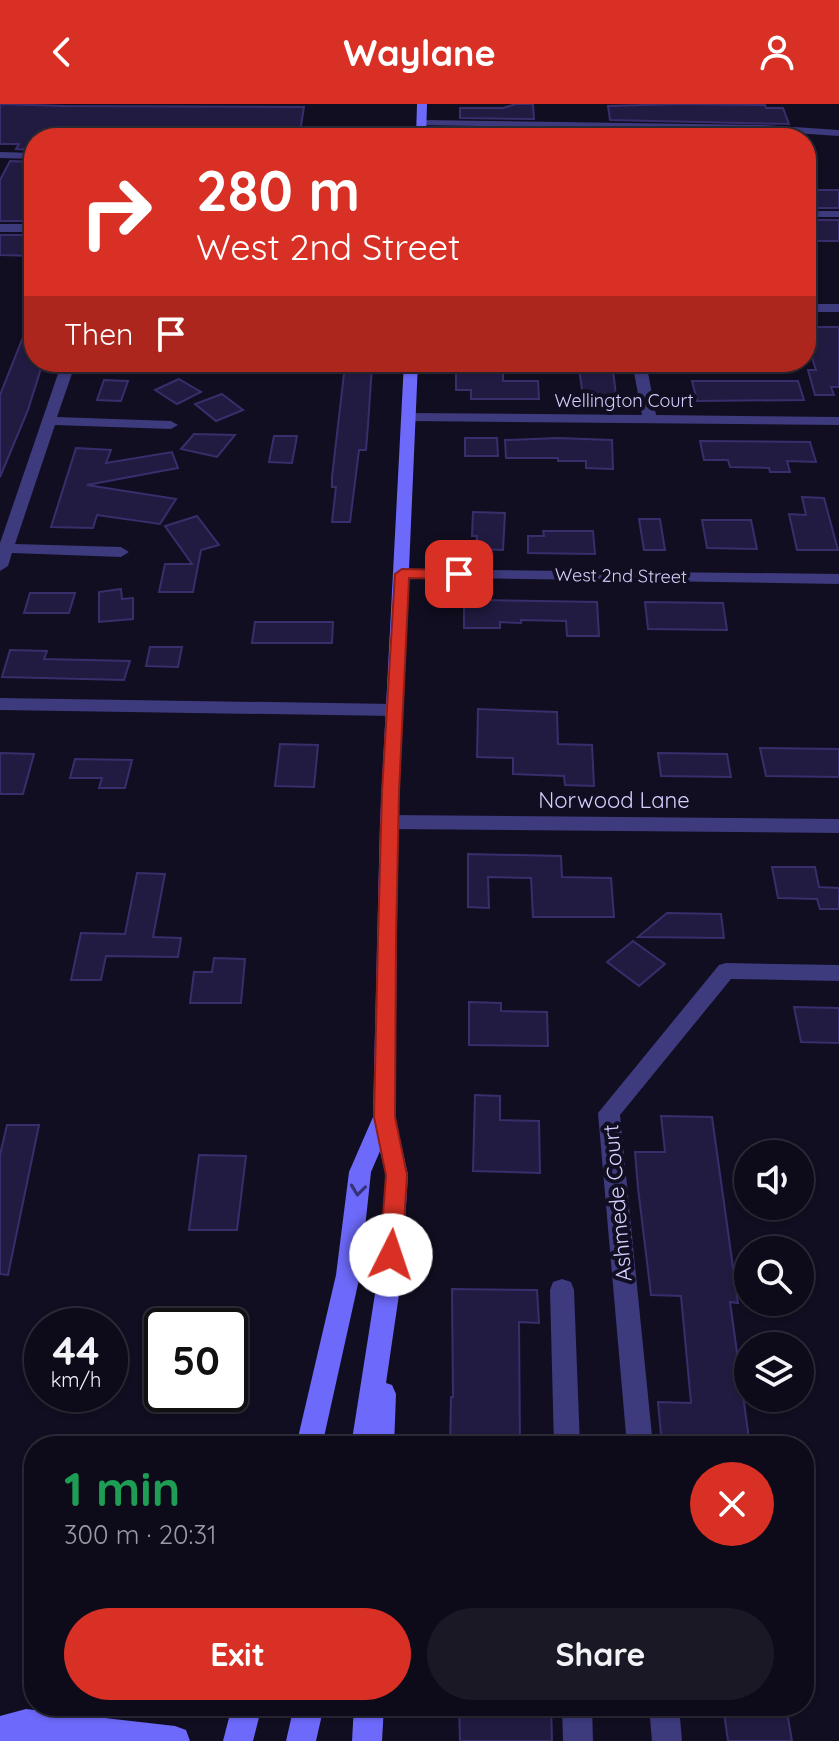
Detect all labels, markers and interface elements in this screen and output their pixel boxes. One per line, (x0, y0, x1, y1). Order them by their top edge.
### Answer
icon: back (40, 30, 84, 74)
text: Waylane (343, 30, 496, 75)
icon: person (755, 30, 799, 74)
text: 280 m (196, 155, 360, 225)
icon: right (64, 160, 168, 264)
text: West 2nd Street (196, 224, 460, 269)
icon: arrive (149, 312, 193, 356)
text: Then (64, 315, 133, 353)
street label: Wellington Court (554, 389, 694, 412)
pin (425, 540, 493, 608)
icon: arrive (437, 552, 481, 596)
street label: West 2nd Street (555, 563, 687, 588)
street label: Norwood Lane (538, 786, 690, 814)
street label: Ashmede Court (596, 1123, 638, 1283)
map controls (734, 1140, 814, 1412)
button: sound (734, 1140, 814, 1220)
one-way arrow (350, 1184, 367, 1197)
position arrow (349, 1213, 433, 1297)
button: search (734, 1236, 814, 1316)
speed limit sign: 50 (144, 1308, 248, 1412)
text: 44 (52, 1325, 100, 1375)
button: layers (734, 1332, 814, 1412)
text: km/h (51, 1367, 101, 1392)
text: 1 min (64, 1458, 180, 1518)
button: close (690, 1462, 774, 1546)
text: 300 m · 20:31 (64, 1518, 217, 1551)
button: Exit (64, 1608, 411, 1700)
button: Share (427, 1608, 774, 1700)

